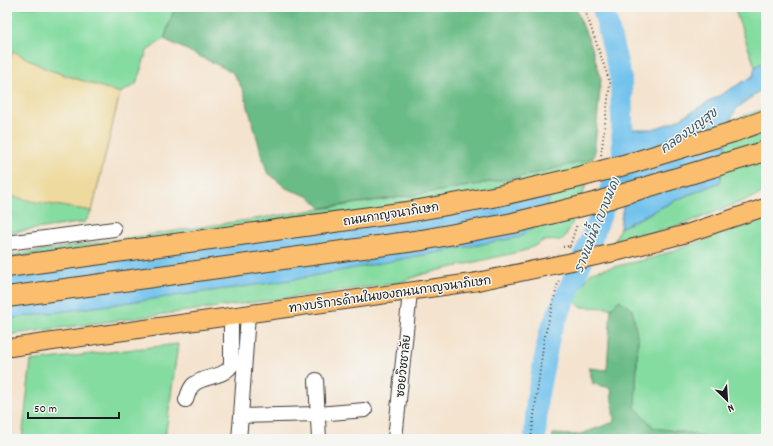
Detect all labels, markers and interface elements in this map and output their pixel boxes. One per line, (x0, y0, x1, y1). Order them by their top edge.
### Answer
water label: คลองบุญสุข (657, 104, 723, 159)
water label: รางแม่น้ำ (บางมด) (566, 173, 626, 276)
street label: ถนนกาญจนาภิเษก (342, 200, 440, 231)
street label: ทางบริการด้านในของถนนกาญจนาภิเษก (288, 272, 493, 318)
street label: ซอยวิชชาลัย (393, 334, 416, 398)
north arrow (707, 380, 747, 420)
scale bar (28, 394, 119, 420)
text: N (724, 399, 736, 416)
text: 50 m (34, 401, 57, 418)

